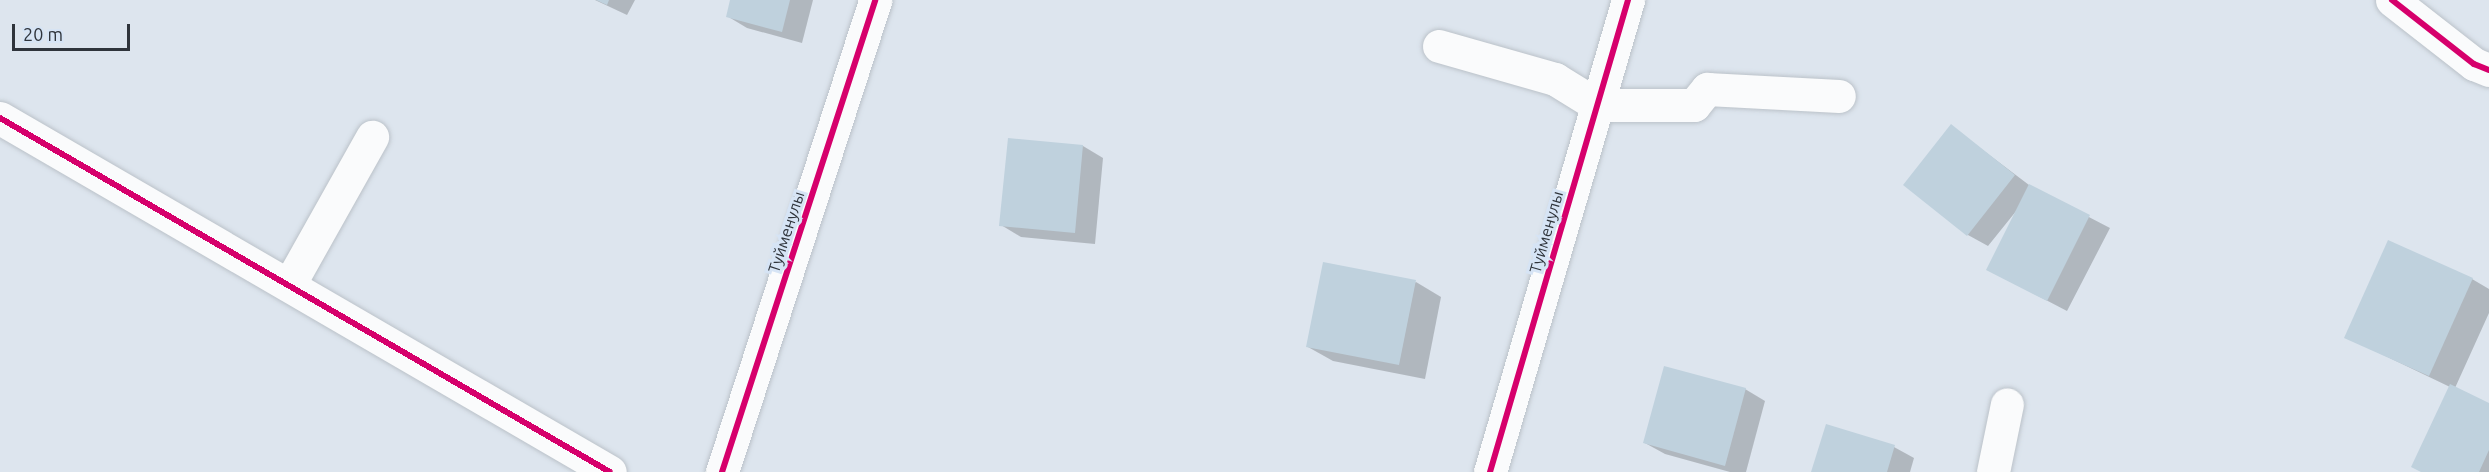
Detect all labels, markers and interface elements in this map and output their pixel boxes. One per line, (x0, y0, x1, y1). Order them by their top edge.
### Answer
scale bar (15, 12, 134, 50)
text: 20 m (23, 24, 63, 44)
street label: Туйменулы (764, 189, 808, 275)
street label: Туйменулы (1525, 189, 1567, 275)

